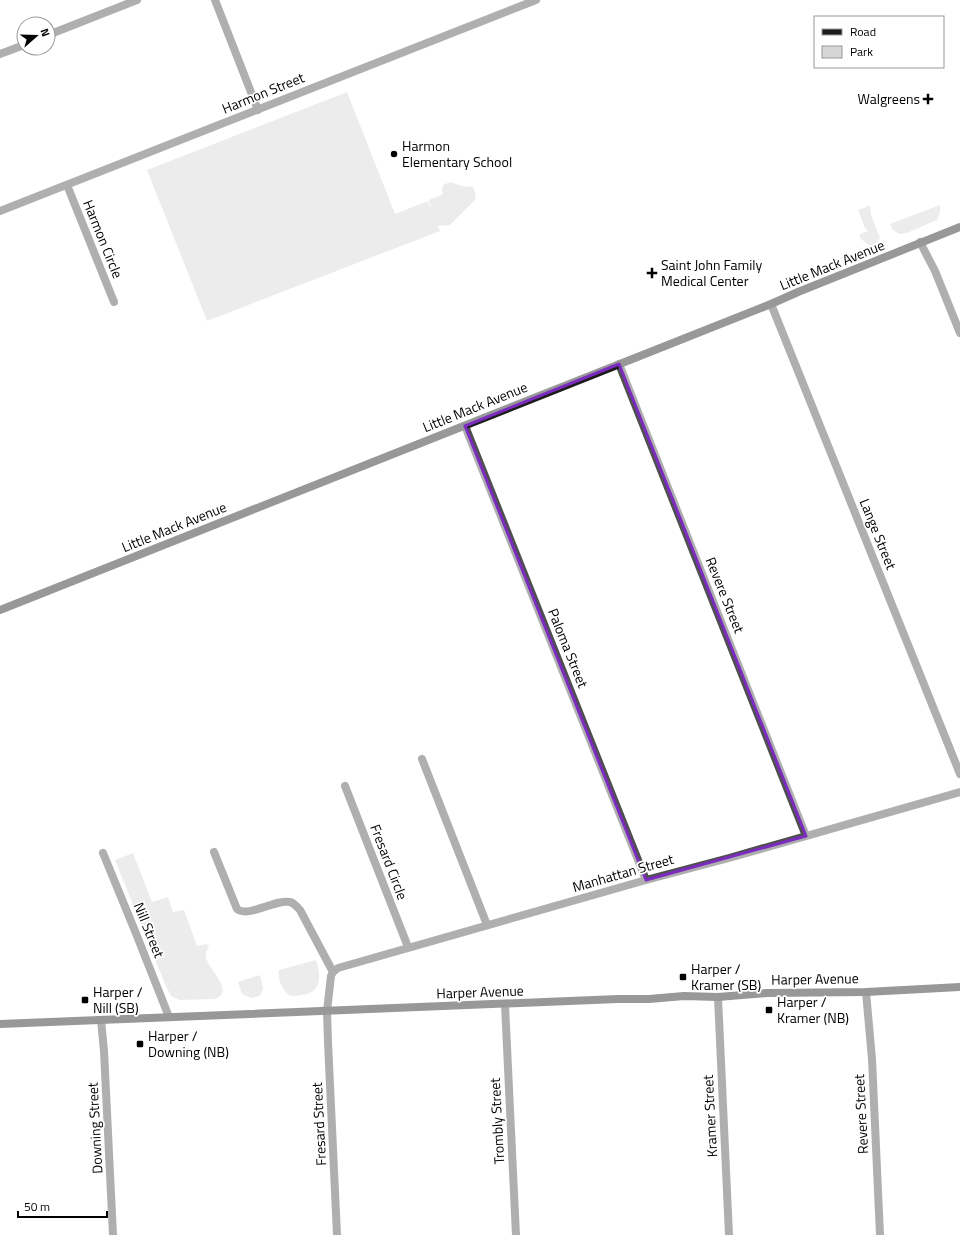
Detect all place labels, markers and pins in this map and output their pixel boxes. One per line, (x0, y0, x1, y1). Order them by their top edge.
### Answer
place label: Walgreens (857, 88, 920, 109)
marker: Walgreens (923, 94, 933, 104)
place label: Harmon Elementary School (402, 135, 512, 172)
marker: Harmon Elementary School (389, 149, 399, 159)
place label: Saint John Family Medical Center (661, 254, 763, 291)
marker: Saint John Family Medical Center (646, 267, 658, 279)
place label: Harper / Kramer (SB) (691, 958, 761, 995)
marker: Harper / Kramer (SB) (678, 972, 688, 982)
place label: Harper / Nill (SB) (93, 981, 143, 1018)
place label: Harper / Kramer (NB) (777, 991, 849, 1028)
marker: Harper / Nill (SB) (80, 995, 90, 1005)
marker: Harper / Kramer (NB) (764, 1005, 774, 1015)
place label: Harper / Downing (NB) (148, 1025, 229, 1062)
marker: Harper / Downing (NB) (135, 1039, 145, 1049)

